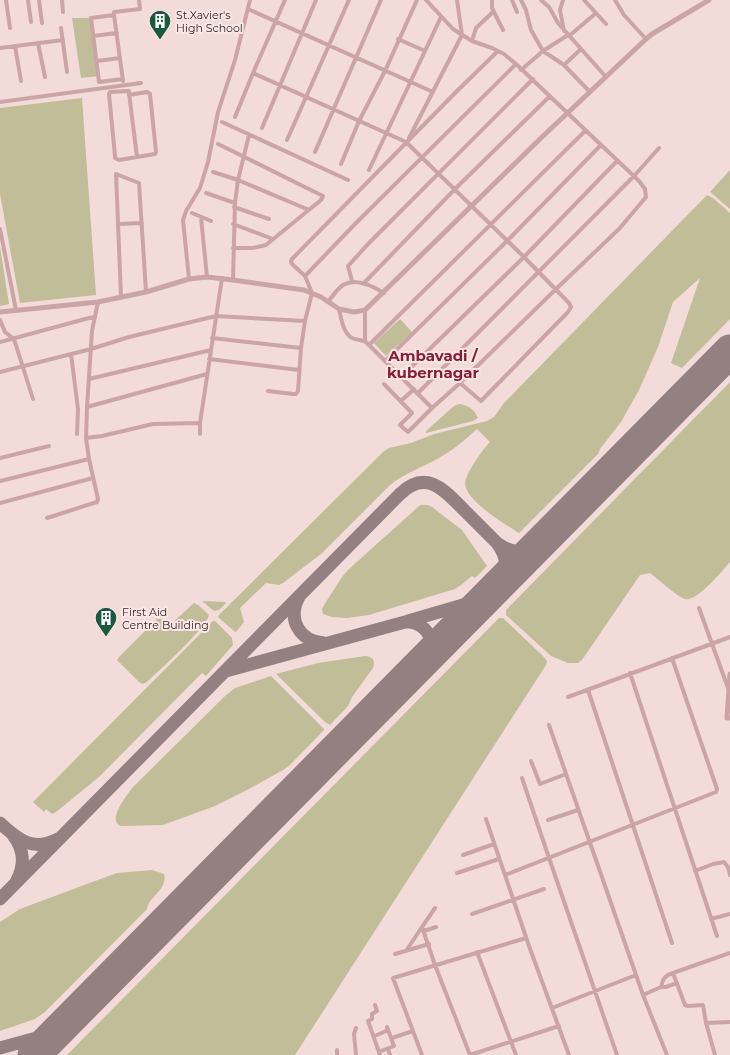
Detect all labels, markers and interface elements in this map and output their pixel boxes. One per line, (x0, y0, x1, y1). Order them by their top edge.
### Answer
building icon: St.Xavier's High School (147, 8, 173, 41)
place label: St.Xavier's High School (176, 8, 243, 35)
district label: Ambavadi / kubernagar (387, 346, 480, 382)
building icon: First Aid Centre Building (93, 605, 119, 638)
place label: First Aid Centre Building (122, 605, 209, 632)

